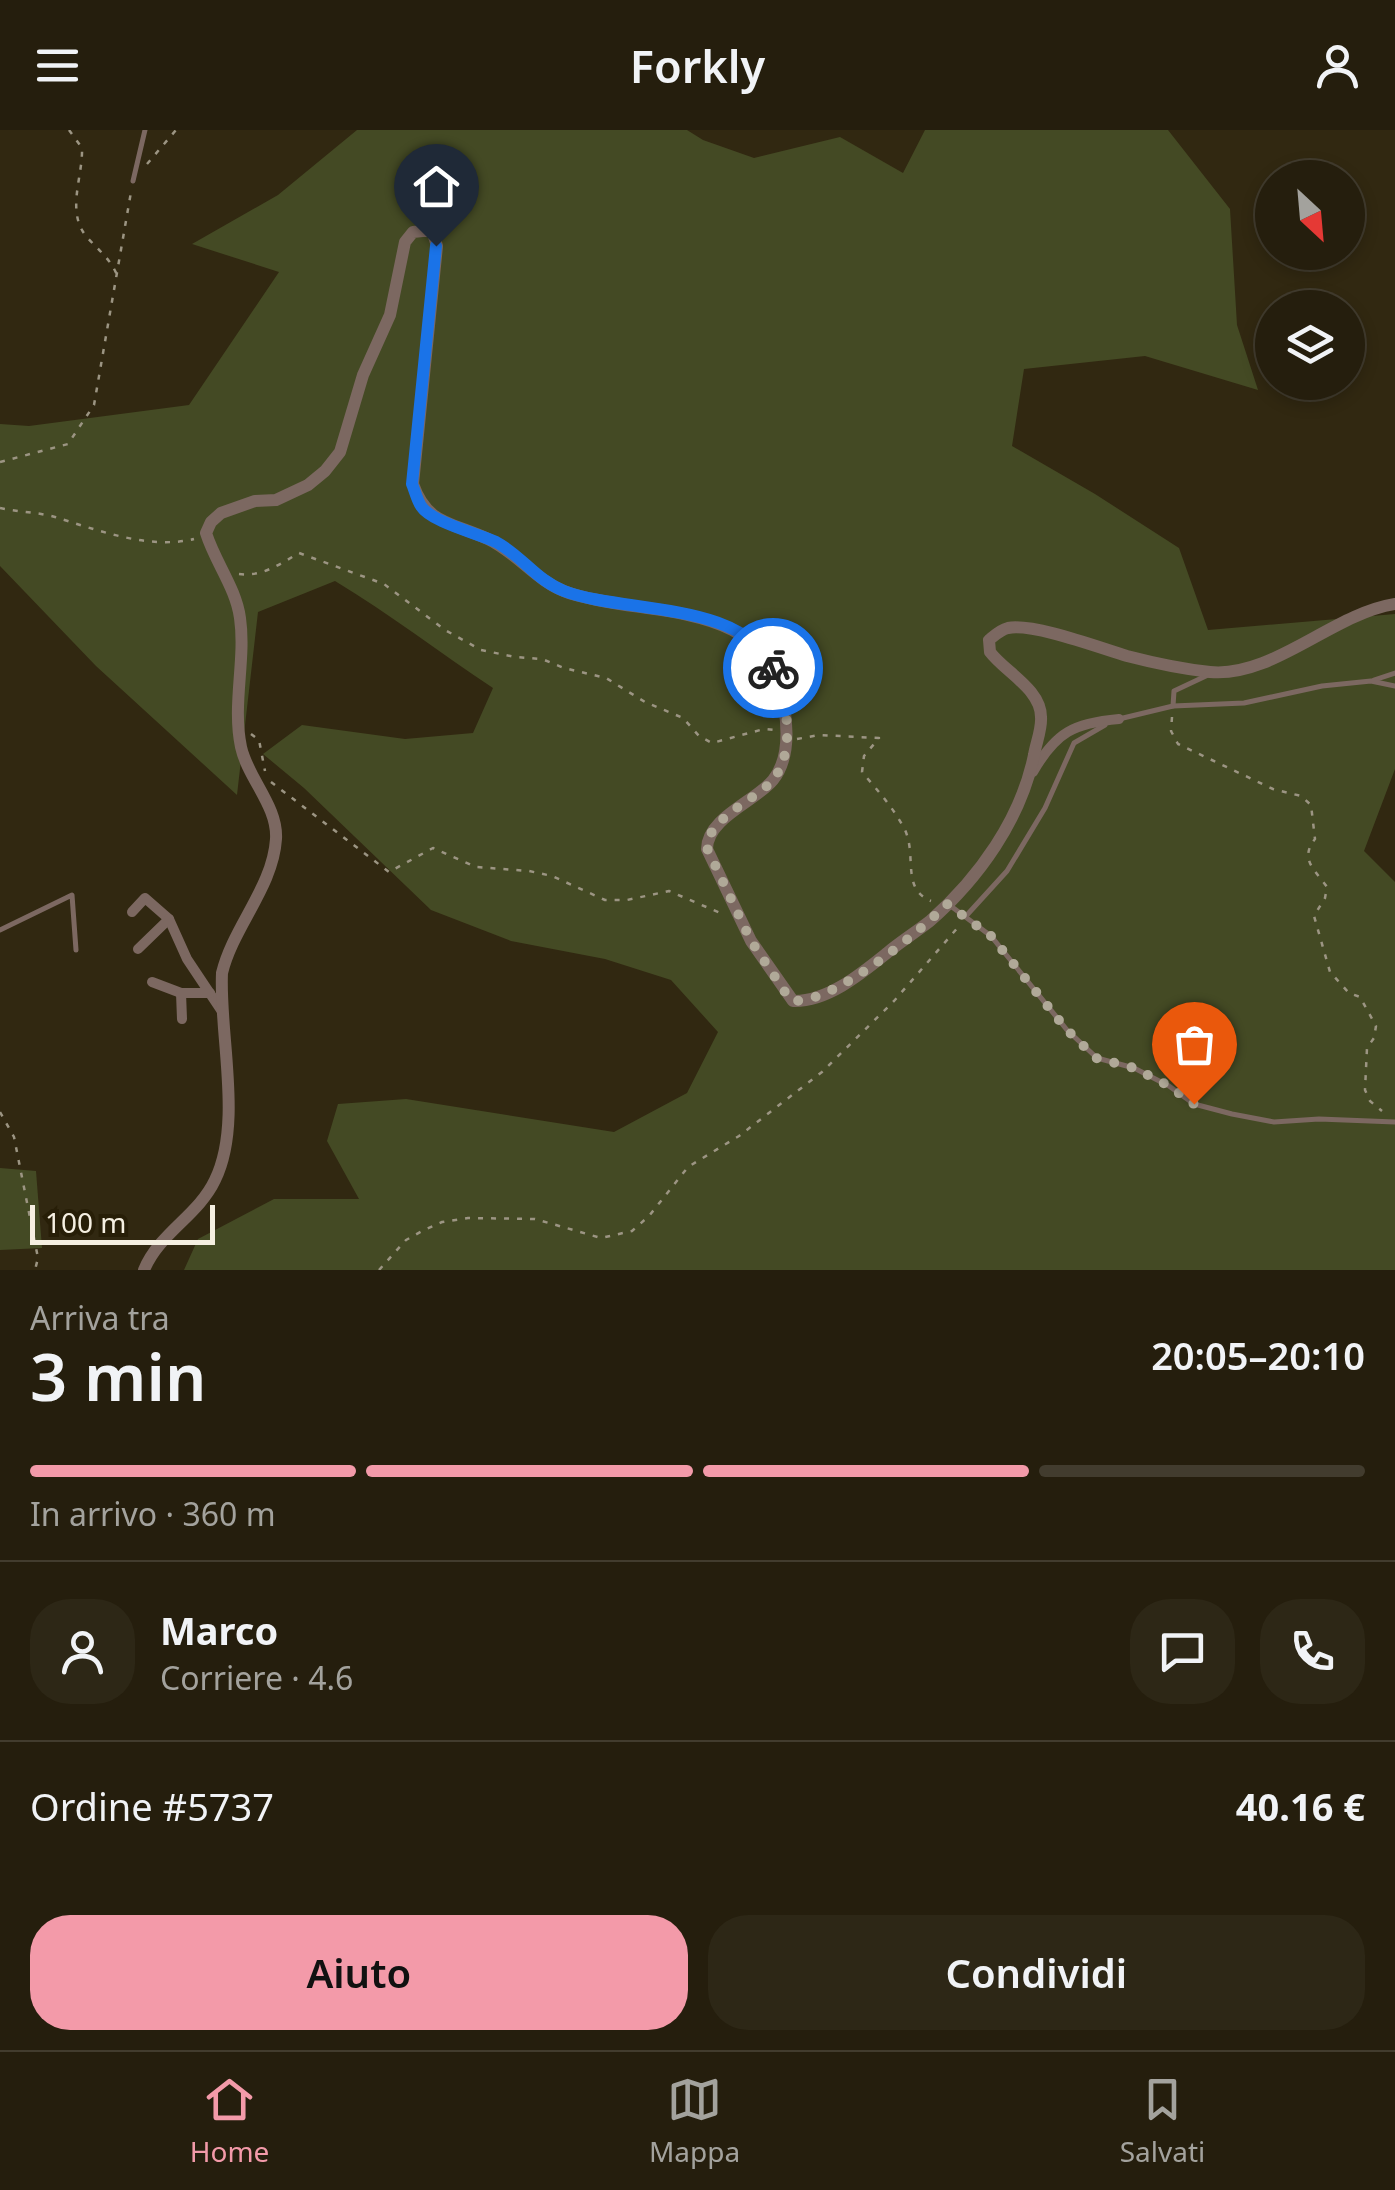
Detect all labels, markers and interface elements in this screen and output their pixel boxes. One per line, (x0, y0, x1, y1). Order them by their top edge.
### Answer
text: Forkly (630, 35, 765, 96)
icon: menu (30, 38, 85, 93)
icon: person (1310, 38, 1365, 93)
pin (394, 144, 479, 247)
icon: home (409, 159, 464, 214)
north arrow (1255, 160, 1365, 270)
map controls (1255, 160, 1365, 400)
button: layers (1255, 290, 1365, 400)
courier (723, 618, 823, 718)
icon: bike (746, 641, 801, 696)
pin (1152, 1002, 1237, 1105)
icon: bag (1167, 1017, 1222, 1072)
scale bar (30, 1200, 215, 1244)
text: 100 m (45, 1203, 127, 1241)
text: Arriva tra (30, 1296, 170, 1339)
text: 20:05–20:10 (1151, 1329, 1365, 1381)
text: 3 min (30, 1332, 206, 1420)
text: In arrivo · 360 m (30, 1492, 276, 1535)
button: person (30, 1599, 135, 1704)
button: chat (1130, 1599, 1235, 1704)
button: phone (1260, 1599, 1365, 1704)
text: Marco (160, 1604, 278, 1656)
text: Corriere · 4.6 (160, 1656, 353, 1699)
text: Ordine #5737 (30, 1780, 274, 1832)
text: 40.16 € (1236, 1780, 1365, 1832)
button: Aiuto (30, 1915, 688, 2030)
button: Condividi (708, 1915, 1365, 2030)
tab: Home (190, 2072, 269, 2170)
tab: Mappa (649, 2072, 740, 2170)
tab: Salvati (1120, 2072, 1205, 2170)

